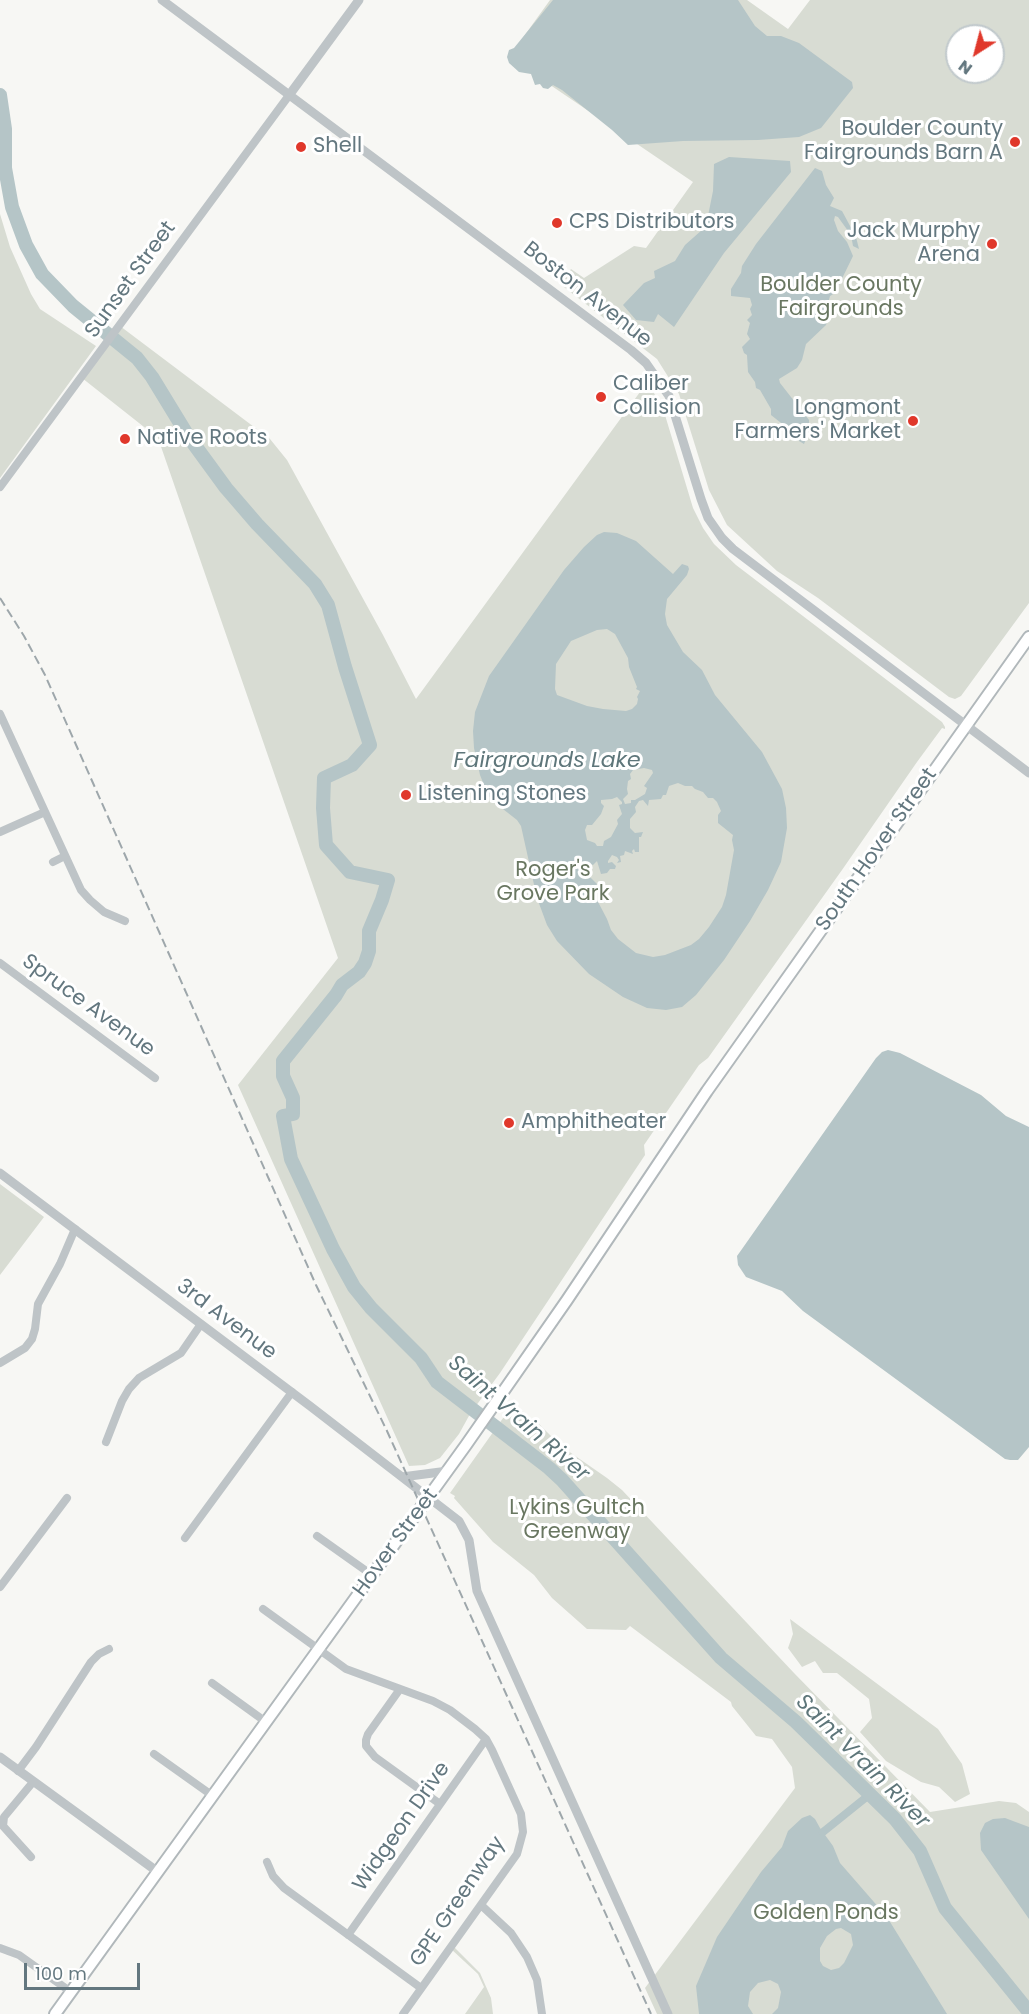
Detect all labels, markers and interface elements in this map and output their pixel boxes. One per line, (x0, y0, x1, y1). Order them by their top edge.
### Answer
north arrow (945, 24, 1005, 84)
text: N (954, 55, 977, 80)
place label: Boulder County Fairgrounds Barn A (804, 117, 1003, 167)
place label: Shell (313, 134, 362, 160)
marker: Boulder County Fairgrounds Barn A (1008, 135, 1022, 149)
marker: Shell (294, 140, 308, 154)
place label: CPS Distributors (569, 210, 734, 236)
marker: CPS Distributors (550, 216, 564, 230)
street label: Sunset Street (80, 217, 182, 343)
place label: Jack Murphy Arena (847, 219, 980, 269)
street label: Boston Avenue (518, 237, 656, 353)
marker: Jack Murphy Arena (985, 237, 999, 251)
park label: Boulder County Fairgrounds (760, 273, 922, 323)
place label: Caliber Collision (613, 372, 701, 422)
marker: Caliber Collision (594, 390, 608, 404)
place label: Longmont Farmers' Market (734, 396, 901, 446)
marker: Longmont Farmers' Market (906, 414, 920, 428)
place label: Native Roots (137, 426, 267, 452)
marker: Native Roots (118, 432, 132, 446)
water label: Fairgrounds Lake (453, 748, 641, 774)
street label: South Hover Street (811, 763, 943, 937)
place label: Listening Stones (418, 782, 587, 808)
marker: Listening Stones (399, 788, 413, 802)
park label: Roger's Grove Park (496, 858, 610, 908)
street label: Spruce Avenue (17, 949, 159, 1063)
place label: Amphitheater (521, 1110, 666, 1136)
marker: Amphitheater (502, 1116, 516, 1130)
street label: 3rd Avenue (171, 1274, 281, 1366)
water label: Saint Vrain River (442, 1350, 594, 1488)
street label: Hover Street (348, 1484, 444, 1602)
park label: Lykins Gultch Greenway (509, 1496, 645, 1546)
water label: Saint Vrain River (789, 1689, 935, 1835)
street label: Widgeon Drive (348, 1757, 456, 1897)
street label: GPE Greenway (405, 1832, 511, 1972)
park label: Golden Ponds (753, 1901, 899, 1927)
scale bar (27, 1951, 142, 1989)
text: 100 m (35, 1961, 87, 1986)

